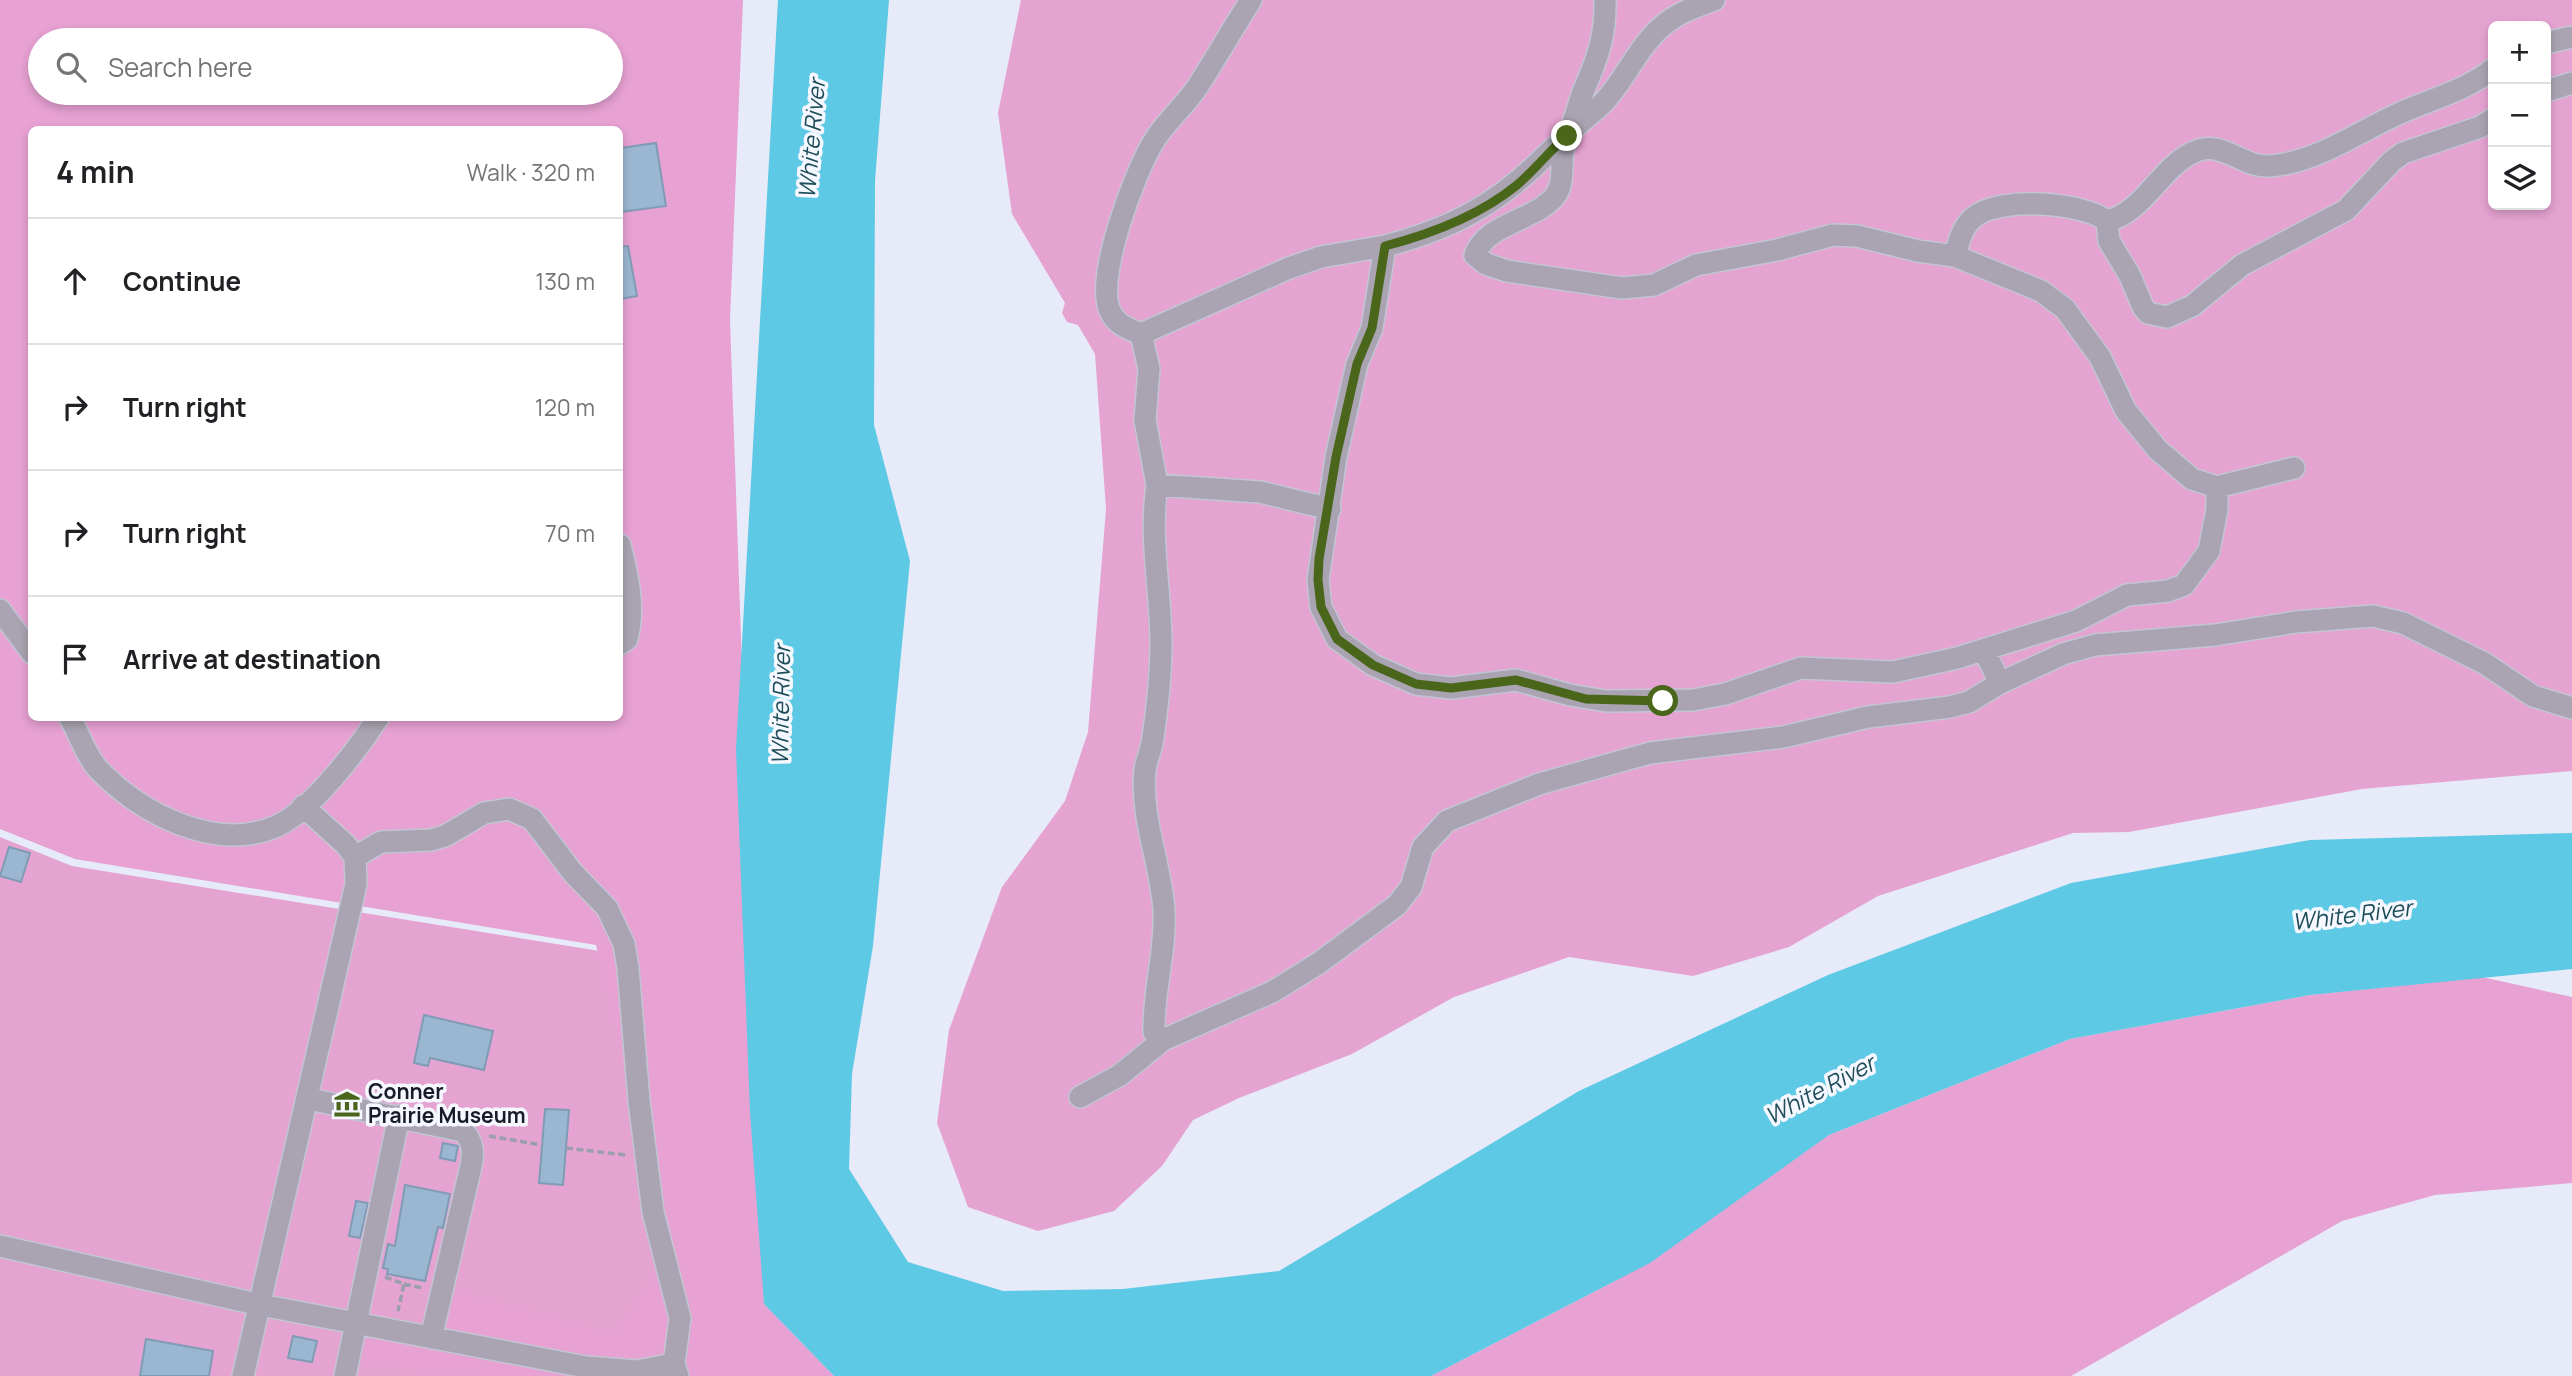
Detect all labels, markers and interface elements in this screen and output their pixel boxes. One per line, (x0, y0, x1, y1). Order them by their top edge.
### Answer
map controls (2488, 21, 2551, 210)
button: + (2488, 21, 2551, 84)
search box (28, 28, 623, 105)
icon: search (52, 48, 90, 86)
text: Search here (108, 49, 253, 85)
water label: White River (790, 75, 832, 200)
button: − (2488, 84, 2551, 147)
route end (1551, 120, 1582, 151)
button: layers (2488, 147, 2551, 210)
text: 4 min (56, 151, 134, 192)
text: Walk · 320 m (467, 156, 595, 188)
icon: ahead (56, 262, 94, 300)
text: Continue (123, 263, 241, 299)
text: 130 m (535, 265, 595, 297)
icon: right (56, 388, 94, 426)
text: Turn right (123, 389, 247, 425)
text: 120 m (535, 391, 595, 423)
icon: right (56, 514, 94, 552)
text: Turn right (123, 515, 247, 551)
text: 70 m (545, 517, 595, 549)
icon: arrive (56, 640, 94, 678)
text: Arrive at destination (123, 641, 381, 677)
water label: White River (763, 642, 797, 765)
route start (1647, 685, 1678, 716)
water label: White River (2290, 890, 2416, 937)
water label: White River (1759, 1046, 1882, 1131)
place label: Conner Prairie Museum (368, 1077, 526, 1129)
museum icon: Conner Prairie Museum (332, 1089, 362, 1119)

